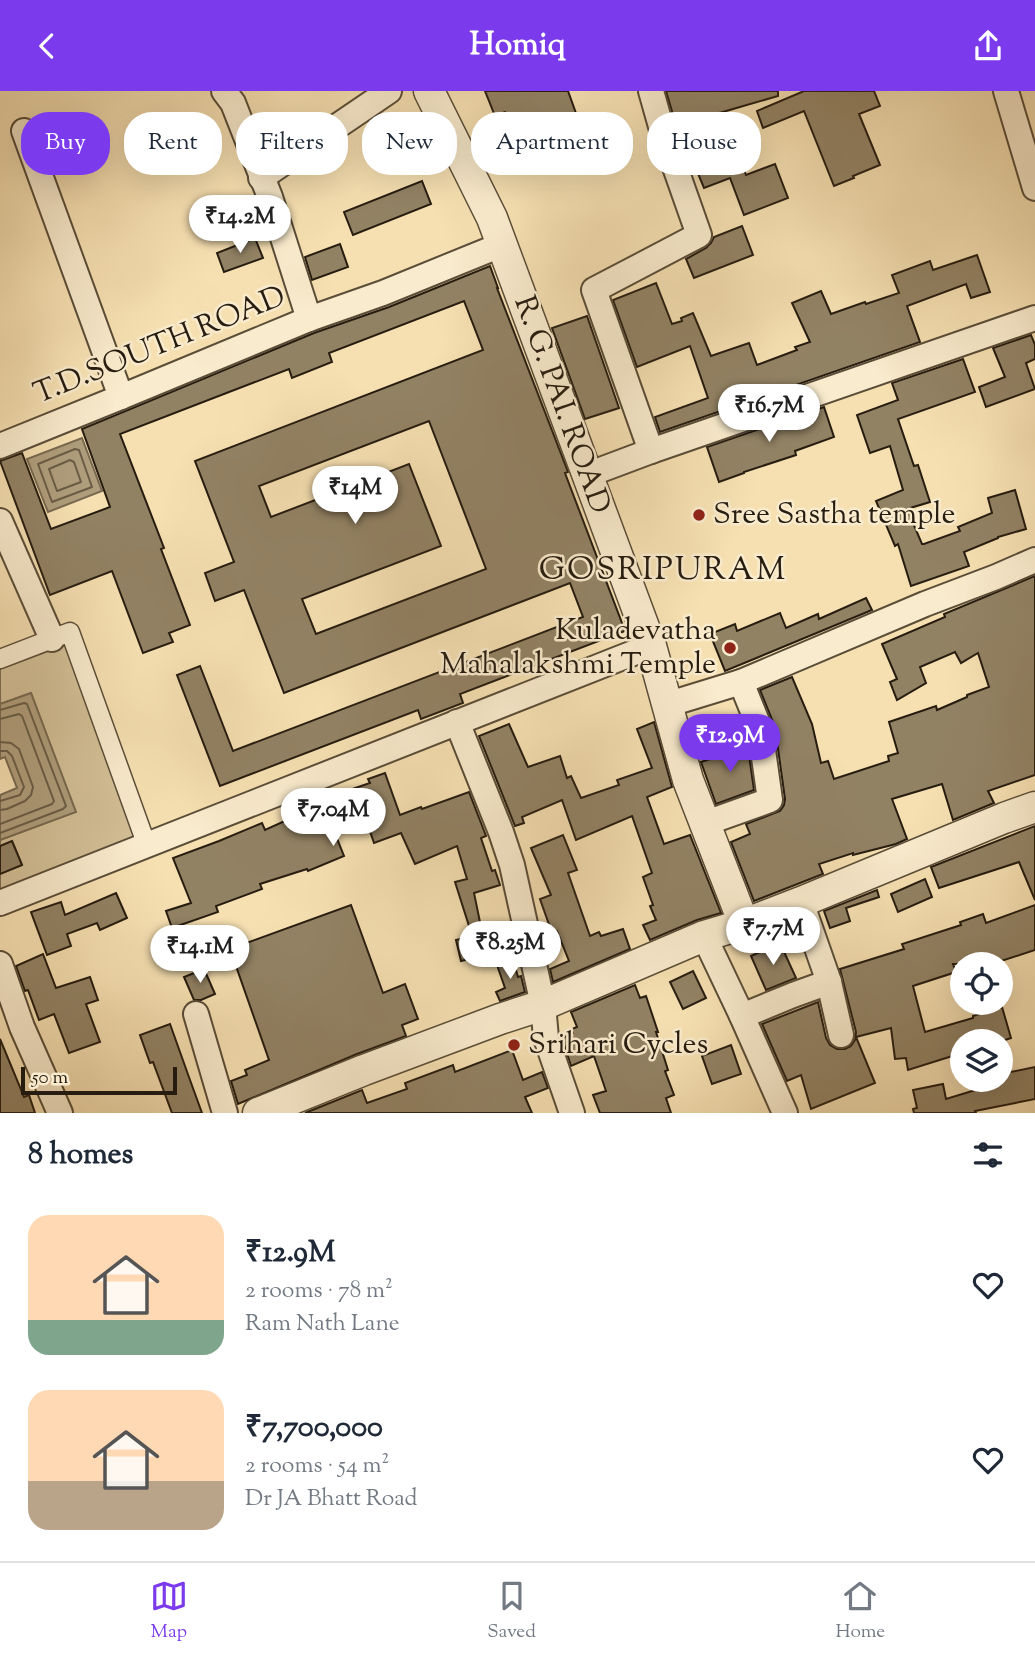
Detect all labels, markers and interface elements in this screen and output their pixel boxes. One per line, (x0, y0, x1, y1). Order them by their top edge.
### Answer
text: Homiq (469, 23, 566, 69)
icon: back (28, 27, 66, 65)
icon: share (969, 27, 1007, 65)
chip: Buy (21, 112, 110, 175)
chip: Rent (124, 112, 222, 175)
chip: Filters (236, 112, 348, 175)
chip: New (362, 112, 457, 175)
chip: Apartment (471, 112, 633, 175)
chip: House (647, 112, 761, 175)
pin: ₹14.2M (183, 195, 297, 255)
text: ₹14.2M (205, 201, 275, 234)
street label: T.D.SOUTH ROAD (28, 276, 292, 416)
street label: R. G. PAI. ROAD (502, 290, 620, 520)
pin: ₹16.7M (712, 385, 826, 444)
text: ₹16.7M (734, 390, 804, 423)
pin: ₹14M (314, 467, 396, 526)
text: ₹14M (328, 472, 382, 505)
place label: Sree Sastha temple (713, 494, 955, 537)
marker: Sree Sastha temple (691, 507, 707, 523)
district label: GOSRIPURAM (539, 548, 787, 594)
place label: Kuladevatha Mahalakshmi Temple (440, 610, 716, 687)
marker: Kuladevatha Mahalakshmi Temple (722, 640, 738, 656)
pin: ₹12.9M (673, 715, 787, 774)
text: ₹12.9M (695, 720, 765, 753)
pin: ₹7.04M (276, 789, 390, 848)
text: ₹7.04M (297, 794, 369, 827)
pin: ₹7.7M (724, 907, 822, 967)
text: ₹7.7M (742, 913, 804, 946)
pin: ₹8.25M (453, 921, 567, 981)
pin: ₹14.1M (143, 925, 257, 985)
text: ₹8.25M (475, 927, 545, 960)
text: ₹14.1M (166, 931, 234, 964)
map controls (950, 952, 1013, 1092)
button: locate (950, 952, 1013, 1015)
place label: Srihari Cycles (528, 1024, 708, 1067)
button: layers (950, 1029, 1013, 1092)
marker: Srihari Cycles (506, 1037, 522, 1053)
scale bar (21, 1064, 177, 1096)
text: 50 m (32, 1065, 68, 1092)
text: 8 homes (28, 1134, 133, 1177)
icon: filters (969, 1136, 1007, 1174)
text: ₹12.9M (245, 1232, 336, 1275)
icon: home (84, 1243, 168, 1327)
icon: heart (969, 1266, 1007, 1304)
text: 2 rooms · 78 m² (245, 1275, 393, 1308)
text: Ram Nath Lane (245, 1308, 399, 1341)
text: ₹7,700,000 (245, 1407, 383, 1450)
icon: home (84, 1418, 168, 1502)
icon: heart (969, 1441, 1007, 1479)
text: 2 rooms · 54 m² (245, 1450, 389, 1483)
text: Dr JA Bhatt Road (245, 1483, 418, 1516)
tab: Map (150, 1577, 188, 1646)
tab: Saved (487, 1577, 536, 1646)
tab: Home (835, 1577, 885, 1646)

